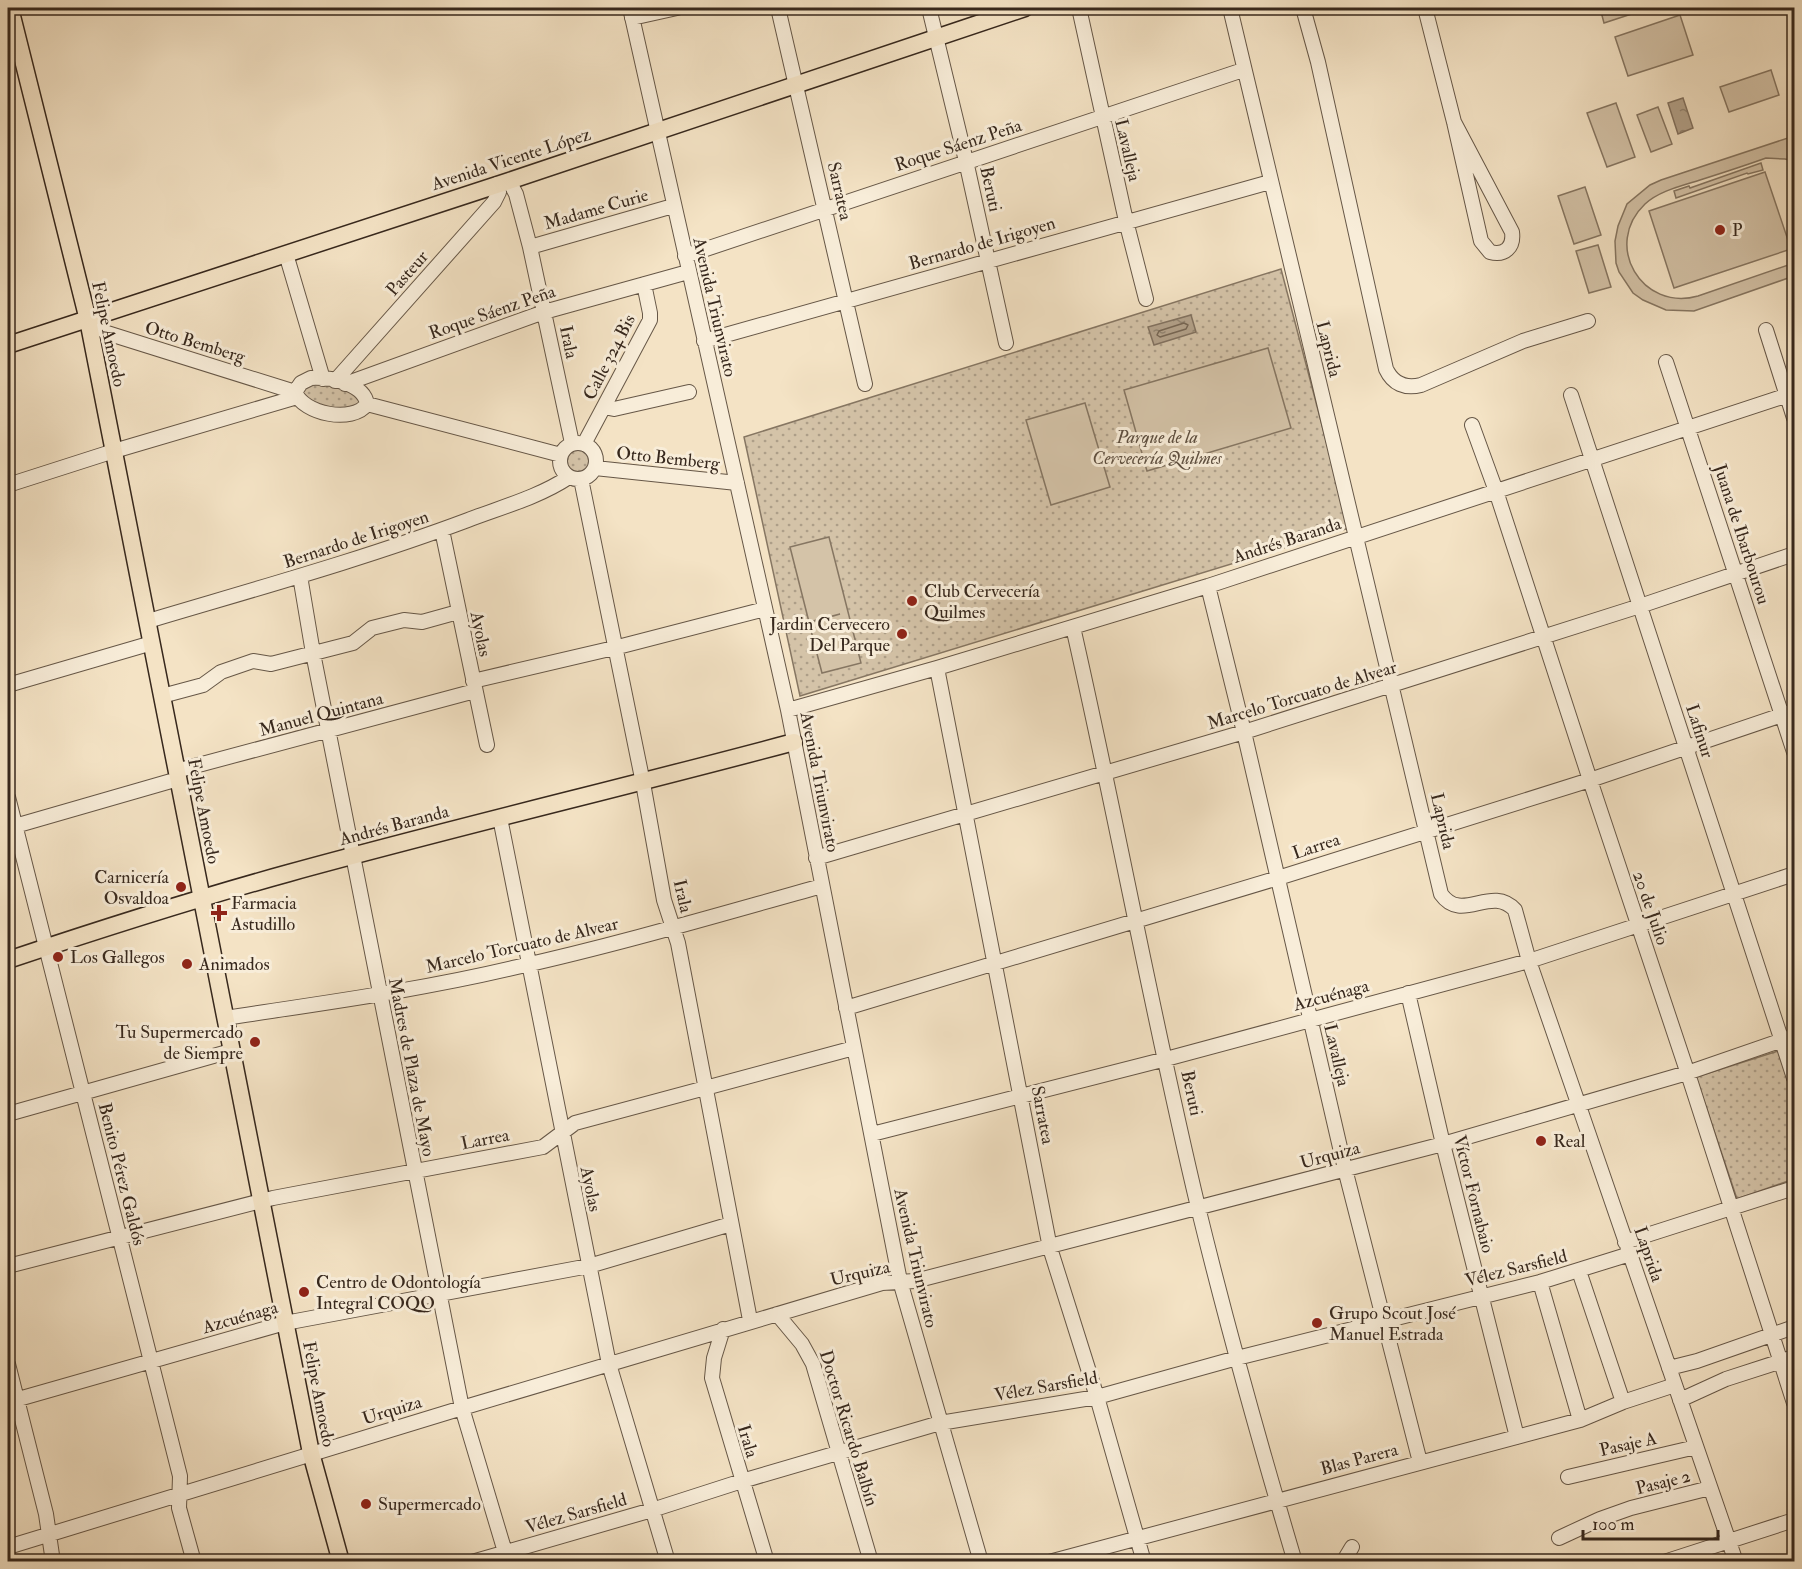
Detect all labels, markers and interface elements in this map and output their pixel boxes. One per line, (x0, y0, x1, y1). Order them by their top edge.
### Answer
street label: Roque Sáenz Peña (892, 114, 1025, 177)
street label: Lavalleja (1109, 117, 1146, 184)
street label: Avenida Vicente López (428, 123, 594, 196)
street label: Sarratea (822, 160, 857, 223)
street label: Beruti (974, 164, 1007, 214)
street label: Madame Curie (541, 183, 651, 235)
street label: Bernardo de Irigoyen (906, 212, 1058, 275)
place label: P (1732, 219, 1743, 242)
marker: P (1713, 223, 1727, 237)
street label: Avenida Triunvirato (687, 234, 742, 379)
street label: Pasteur (381, 246, 434, 301)
street label: Felipe Amoedo (86, 279, 131, 389)
street label: Roque Sáenz Peña (426, 280, 559, 345)
street label: Calle 324 Bis (578, 310, 641, 404)
street label: Otto Bemberg (142, 316, 249, 369)
street label: Laprida (1310, 319, 1347, 380)
street label: Irala (554, 323, 583, 361)
park label: Parque de la Cervecería Quilmes (1092, 426, 1223, 470)
street label: Otto Bemberg (615, 442, 722, 475)
street label: Juana de Ibarbourou (1708, 460, 1775, 607)
street label: Bernardo de Irigoyen (281, 505, 432, 574)
street label: Andrés Baranda (1229, 512, 1345, 569)
place label: Club Cervecería Quilmes (924, 580, 1041, 624)
marker: Club Cervecería Quilmes (905, 594, 919, 608)
street label: Ayolas (464, 608, 497, 659)
place label: Jardin Cervecero Del Parque (769, 613, 890, 657)
marker: Jardin Cervecero Del Parque (895, 627, 909, 641)
street label: Marcelo Torcuato de Alvear (1205, 656, 1400, 735)
street label: Manuel Quintana (257, 687, 386, 742)
street label: Lafinur (1680, 701, 1719, 761)
street label: Avenida Triunvirato (794, 709, 844, 855)
street label: Felipe Amoedo (182, 756, 225, 866)
street label: Laprida (1425, 791, 1460, 852)
street label: Andrés Baranda (336, 800, 452, 851)
street label: Larrea (1289, 828, 1343, 865)
place label: Carnicería Osvaldoa (94, 866, 170, 910)
street label: 20 de Julio (1627, 868, 1674, 948)
street label: Irala (668, 877, 698, 916)
marker: Carnicería Osvaldoa (174, 880, 188, 894)
place label: Farmacia Astudillo (230, 892, 297, 936)
marker: Farmacia Astudillo (212, 906, 226, 920)
street label: Marcelo Torcuato de Alvear (424, 912, 621, 979)
place label: Los Gallegos (70, 946, 165, 969)
marker: Los Gallegos (51, 950, 65, 964)
place label: Animados (198, 953, 270, 976)
marker: Animados (180, 957, 194, 971)
street label: Azcuénaga (1290, 974, 1372, 1017)
street label: Madres de Plaza de Mayo (383, 976, 440, 1159)
place label: Tu Supermercado de Siempre (116, 1021, 243, 1065)
street label: Lavalleja (1318, 1022, 1355, 1089)
marker: Tu Supermercado de Siempre (248, 1035, 262, 1049)
street label: Beruti (1175, 1068, 1208, 1118)
street label: Sarratea (1026, 1084, 1060, 1147)
street label: Benito Pérez Galdós (93, 1100, 150, 1248)
street label: Larrea (459, 1123, 512, 1155)
place label: Real (1553, 1130, 1586, 1153)
street label: Víctor Fornabaio (1448, 1133, 1499, 1256)
marker: Real (1534, 1134, 1548, 1148)
street label: Urquiza (1298, 1136, 1363, 1174)
street label: Ayolas (574, 1163, 607, 1214)
street label: Avenida Triunvirato (888, 1185, 943, 1330)
street label: Laprida (1628, 1223, 1669, 1285)
street label: Vélez Sarsfield (1463, 1245, 1570, 1292)
street label: Urquiza (828, 1255, 893, 1292)
place label: Centro de Odontología Integral COQO (316, 1271, 482, 1315)
marker: Centro de Odontología Integral COQO (297, 1285, 311, 1299)
street label: Azcuénaga (199, 1296, 281, 1339)
place label: Grupo Scout José Manuel Estrada (1329, 1302, 1456, 1346)
marker: Grupo Scout José Manuel Estrada (1310, 1316, 1324, 1330)
street label: Felipe Amoedo (297, 1339, 340, 1449)
street label: Doctor Ricardo Balbín (814, 1347, 883, 1509)
street label: Vélez Sarsfield (993, 1366, 1100, 1407)
street label: Urquiza (360, 1390, 425, 1430)
street label: Irala (732, 1422, 764, 1461)
street label: Pasaje A (1597, 1427, 1659, 1462)
street label: Blas Parera (1318, 1438, 1401, 1481)
street label: Pasaje 2 (1633, 1465, 1693, 1500)
street label: Vélez Sarsfield (523, 1488, 630, 1539)
place label: Supermercado (378, 1493, 481, 1516)
marker: Supermercado (359, 1497, 373, 1511)
scale bar (1583, 1503, 1718, 1541)
text: 100 m (1592, 1513, 1635, 1536)

